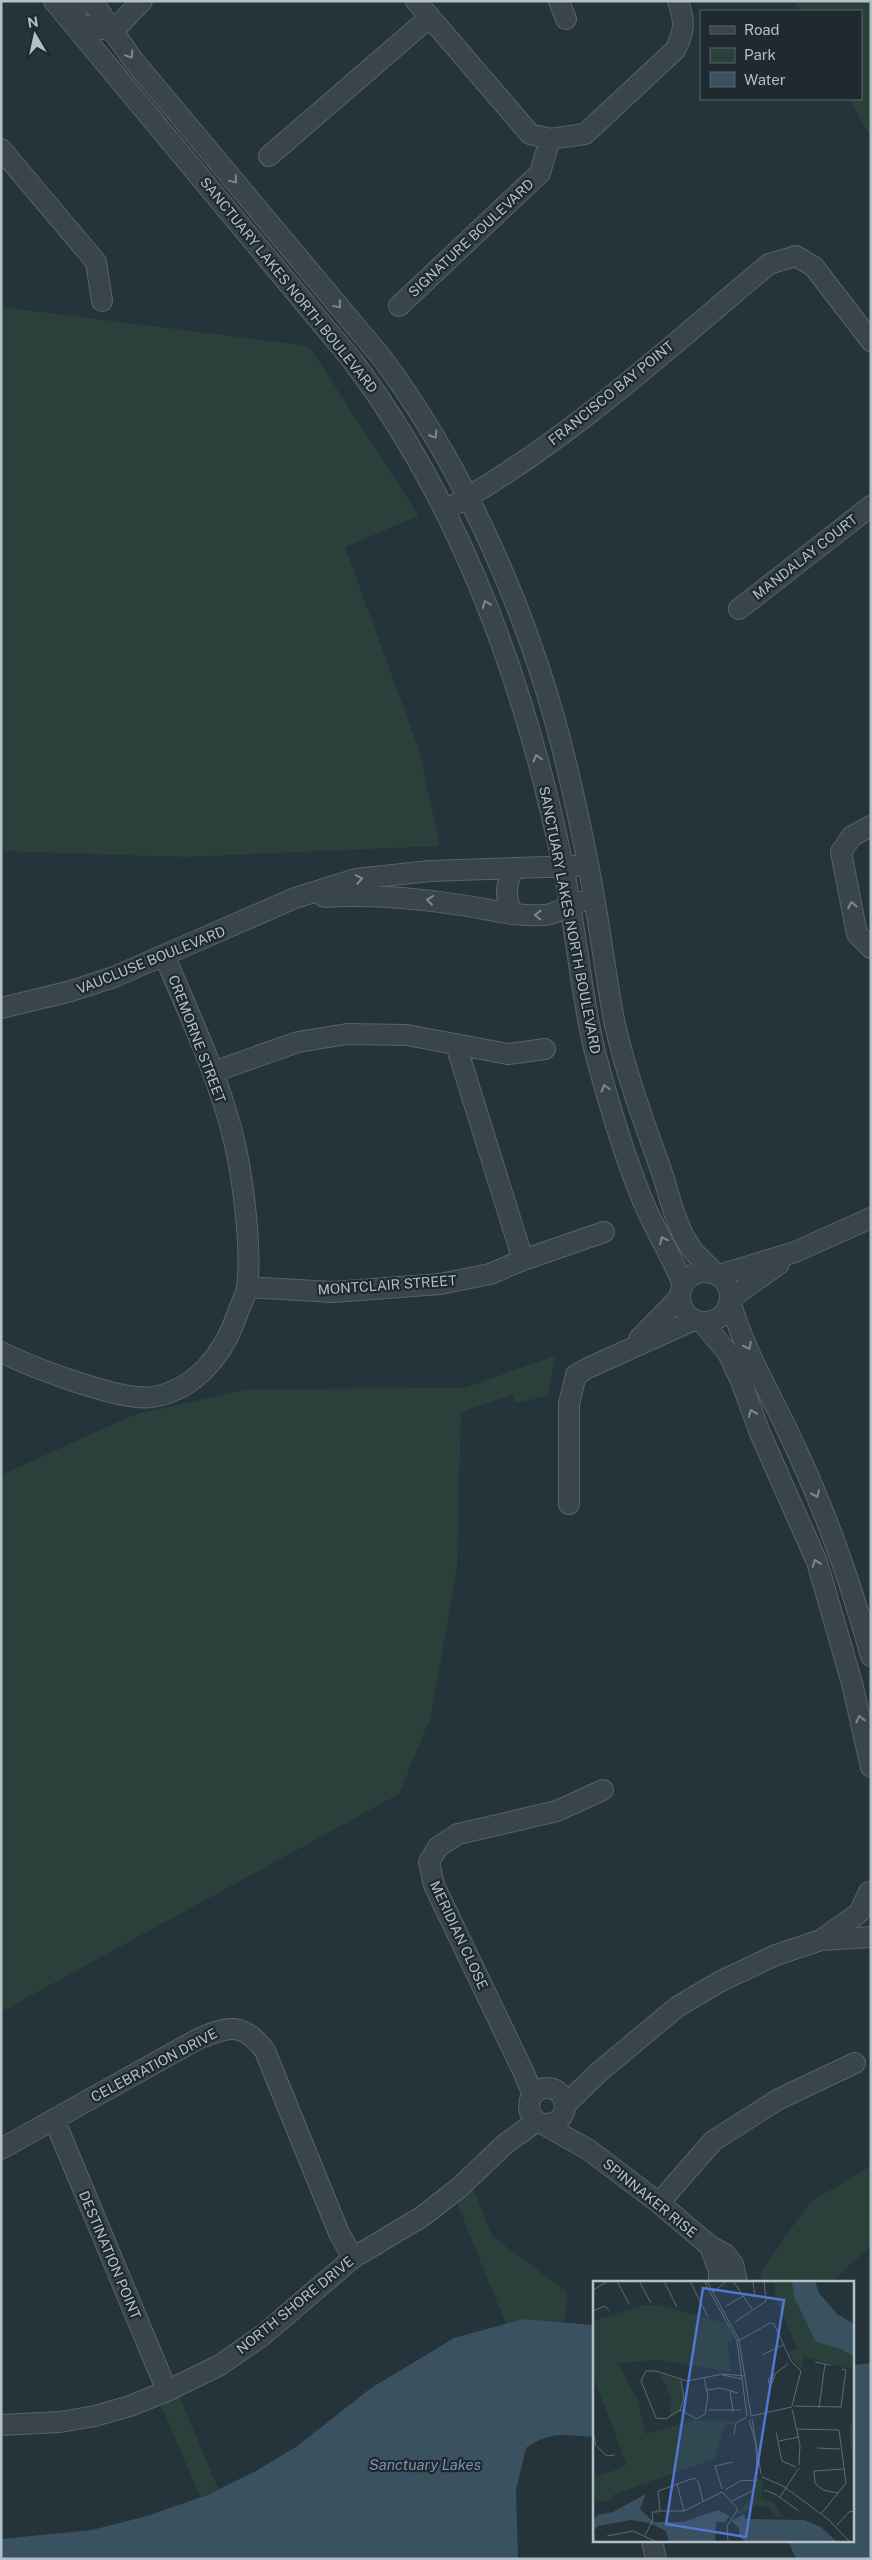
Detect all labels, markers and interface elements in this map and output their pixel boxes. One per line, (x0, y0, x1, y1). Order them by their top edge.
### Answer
north arrow (10, 10, 60, 60)
legend (700, 10, 862, 100)
text: N (26, 13, 40, 31)
text: Road (744, 21, 780, 38)
text: Park (744, 46, 776, 63)
one-way arrow (124, 50, 134, 59)
text: Water (744, 71, 786, 88)
street label: SANCTUARY LAKES NORTH BOULEVARD (197, 174, 381, 396)
one-way arrow (228, 175, 237, 184)
street label: SIGNATURE BOULEVARD (405, 176, 537, 300)
one-way arrow (332, 300, 341, 309)
street label: FRANCISCO BAY POINT (545, 338, 677, 448)
one-way arrow (428, 430, 438, 439)
street label: MANDALAY COURT (750, 511, 860, 603)
one-way arrow (482, 600, 492, 609)
one-way arrow (533, 754, 543, 762)
street label: SANCTUARY LAKES NORTH BOULEVARD (536, 785, 604, 1055)
one-way arrow (354, 875, 363, 885)
one-way arrow (426, 896, 435, 906)
one-way arrow (847, 901, 857, 909)
one-way arrow (533, 909, 541, 920)
street label: VAUCLUSE BOULEVARD (74, 923, 228, 997)
street label: CREMORNE STREET (165, 973, 229, 1105)
one-way arrow (601, 1084, 611, 1092)
one-way arrow (659, 1236, 669, 1245)
street label: MONTCLAIR STREET (317, 1272, 457, 1298)
one-way arrow (742, 1341, 752, 1350)
one-way arrow (748, 1410, 758, 1418)
one-way arrow (809, 1489, 820, 1498)
one-way arrow (812, 1559, 822, 1567)
one-way arrow (855, 1715, 866, 1724)
street label: MERIDIAN CLOSE (427, 1878, 491, 1992)
street label: CELEBRATION DRIVE (88, 2025, 220, 2105)
street label: SPINNAKER RISE (600, 2155, 700, 2241)
street label: DESTINATION POINT (76, 2188, 144, 2322)
street label: NORTH SHORE DRIVE (233, 2253, 357, 2357)
inset map (593, 2281, 854, 2542)
water label: Sanctuary Lakes (369, 2456, 481, 2473)

